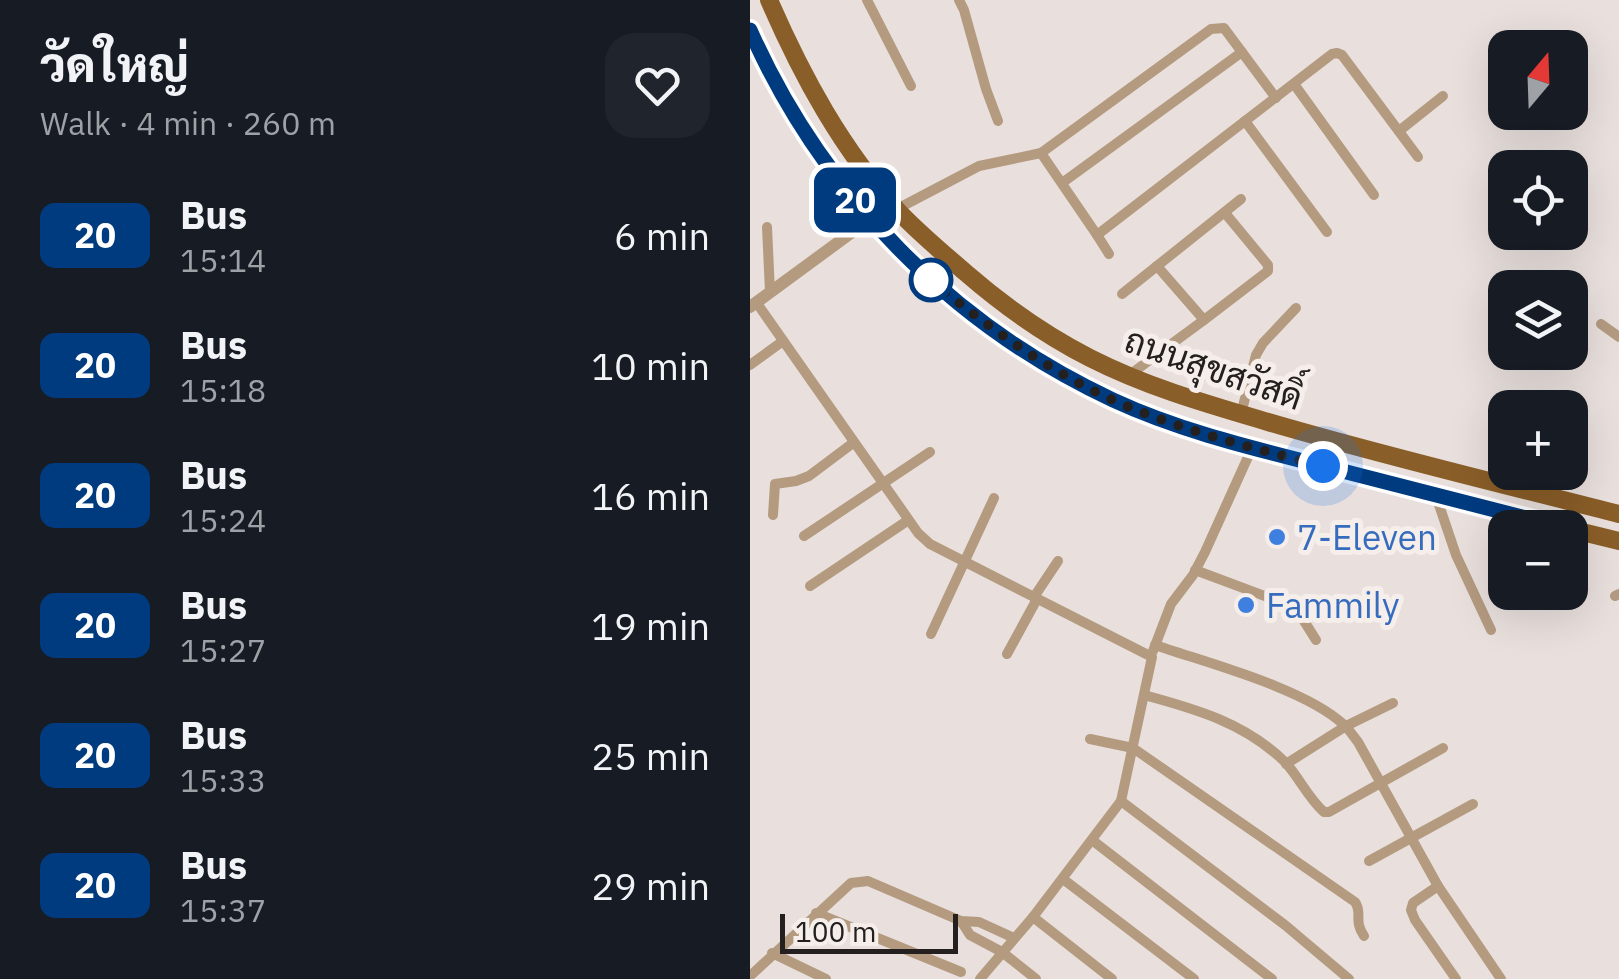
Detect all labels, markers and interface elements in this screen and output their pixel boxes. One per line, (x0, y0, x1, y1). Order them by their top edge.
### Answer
north arrow (1488, 30, 1588, 130)
map controls (1488, 30, 1588, 610)
text: วัดใหญ่ (40, 33, 189, 95)
button: heart (605, 33, 710, 138)
text: Walk · 4 min · 260 m (40, 102, 336, 144)
button: locate (1488, 150, 1588, 250)
line badge: 20 (810, 168, 900, 232)
text: 20 (834, 177, 876, 223)
text: Bus (180, 190, 247, 239)
text: 6 min (614, 211, 710, 260)
text: 20 (74, 212, 116, 258)
text: 15:14 (180, 239, 266, 281)
unlabelled marker (910, 259, 952, 301)
button: layers (1488, 270, 1588, 370)
street label: ถนนสุขสวัสดิ์ (1118, 309, 1311, 422)
text: Bus (180, 320, 247, 369)
text: 10 min (591, 341, 710, 390)
text: 20 (74, 342, 116, 388)
text: 15:18 (180, 369, 266, 411)
button: + (1488, 390, 1588, 490)
your location (1298, 441, 1348, 491)
text: Bus (180, 450, 247, 499)
text: 16 min (591, 471, 710, 520)
text: 20 (74, 472, 116, 518)
text: 15:24 (180, 499, 266, 541)
button: − (1488, 510, 1588, 610)
place label: 7-Eleven (1297, 514, 1437, 560)
marker: 7-Eleven (1266, 526, 1288, 548)
text: Bus (180, 580, 247, 629)
place label: Fammily (1266, 582, 1399, 628)
marker: Fammily (1235, 594, 1257, 616)
text: 19 min (591, 601, 710, 650)
text: 20 (74, 602, 116, 648)
text: 15:27 (180, 629, 266, 671)
text: Bus (180, 710, 247, 759)
text: 25 min (591, 731, 710, 780)
text: 20 (74, 732, 116, 778)
text: 15:33 (180, 759, 266, 801)
text: Bus (180, 840, 247, 889)
text: 29 min (591, 861, 710, 910)
text: 20 (74, 862, 116, 908)
text: 15:37 (180, 889, 266, 931)
scale bar (780, 909, 958, 954)
text: 100 m (795, 913, 876, 950)

